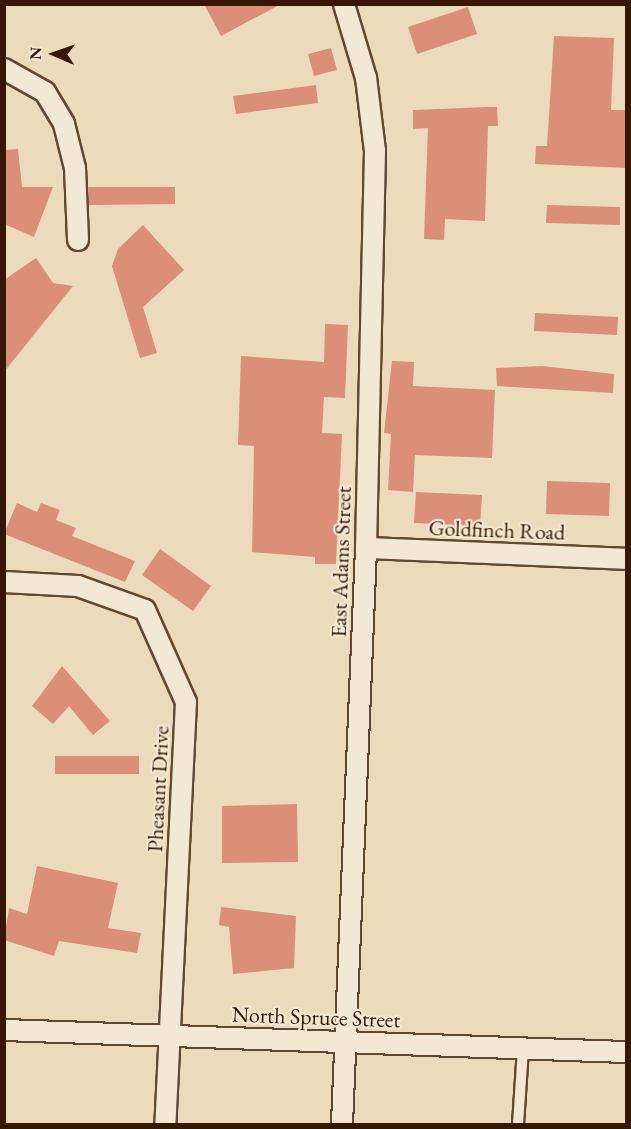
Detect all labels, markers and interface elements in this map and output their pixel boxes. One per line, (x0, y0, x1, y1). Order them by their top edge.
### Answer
north arrow (24, 24, 84, 84)
text: N (25, 47, 46, 60)
street label: East Adams Street (325, 486, 357, 638)
street label: Goldfinch Road (428, 514, 566, 546)
street label: Pheasant Drive (142, 725, 174, 853)
street label: North Spruce Street (231, 1001, 401, 1033)

